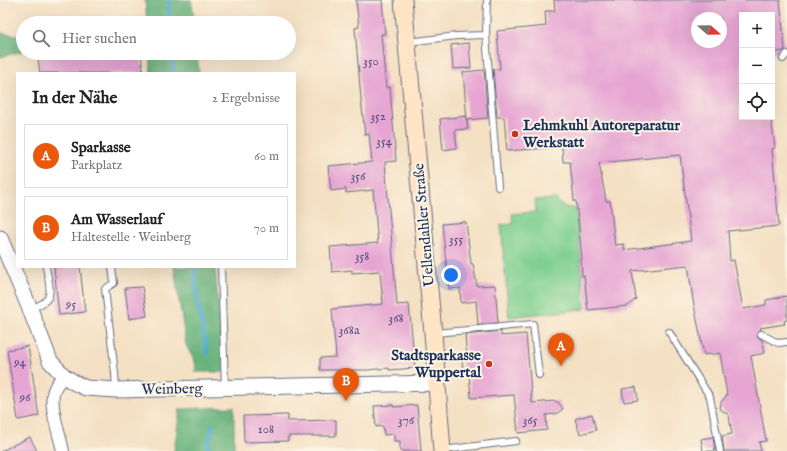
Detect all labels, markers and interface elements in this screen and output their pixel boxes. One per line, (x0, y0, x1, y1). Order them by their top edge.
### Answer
north arrow (691, 12, 727, 48)
map controls (739, 12, 775, 120)
button: + (739, 12, 775, 48)
search box (16, 16, 296, 60)
icon: search (30, 27, 52, 49)
text: Hier suchen (62, 29, 137, 48)
button: − (739, 48, 775, 84)
house number: 350 (363, 53, 379, 70)
button: locate (739, 84, 775, 120)
text: In der Nähe (32, 88, 117, 109)
text: 2 Ergebnisse (212, 90, 280, 107)
house number: 352 (370, 108, 386, 125)
place label: Lehmkuhl Autoreparatur Werkstatt (522, 116, 680, 152)
marker: Lehmkuhl Autoreparatur Werkstatt (510, 129, 520, 139)
house number: 354 (376, 133, 393, 150)
text: Sparkasse (71, 138, 131, 157)
text: A (42, 148, 50, 165)
text: 60 m (254, 148, 279, 165)
text: Parkplatz (71, 157, 122, 174)
street label: Uellendahler Straße (409, 162, 439, 288)
house number: 356 (350, 168, 366, 185)
text: Am Wasserlauf (71, 210, 163, 229)
text: B (42, 220, 50, 237)
text: 70 m (254, 220, 279, 237)
text: Haltestelle · Weinberg (71, 229, 191, 246)
house number: 355 (449, 231, 463, 248)
house number: 358 (355, 248, 369, 265)
your location (441, 265, 461, 285)
house number: 95 (65, 296, 76, 313)
house number: 368 (388, 310, 404, 327)
house number: 368a (338, 322, 360, 339)
pin: A (548, 333, 574, 366)
place label: Stadtsparkasse Wuppertal (391, 346, 482, 382)
house number: 94 (13, 354, 27, 371)
marker: Stadtsparkasse Wuppertal (484, 359, 494, 369)
pin: B (333, 368, 359, 401)
street label: Weinberg (141, 379, 203, 399)
house number: 96 (18, 389, 31, 406)
house number: 376 (398, 412, 415, 429)
house number: 365 (522, 412, 538, 429)
house number: 108 (258, 421, 274, 438)

